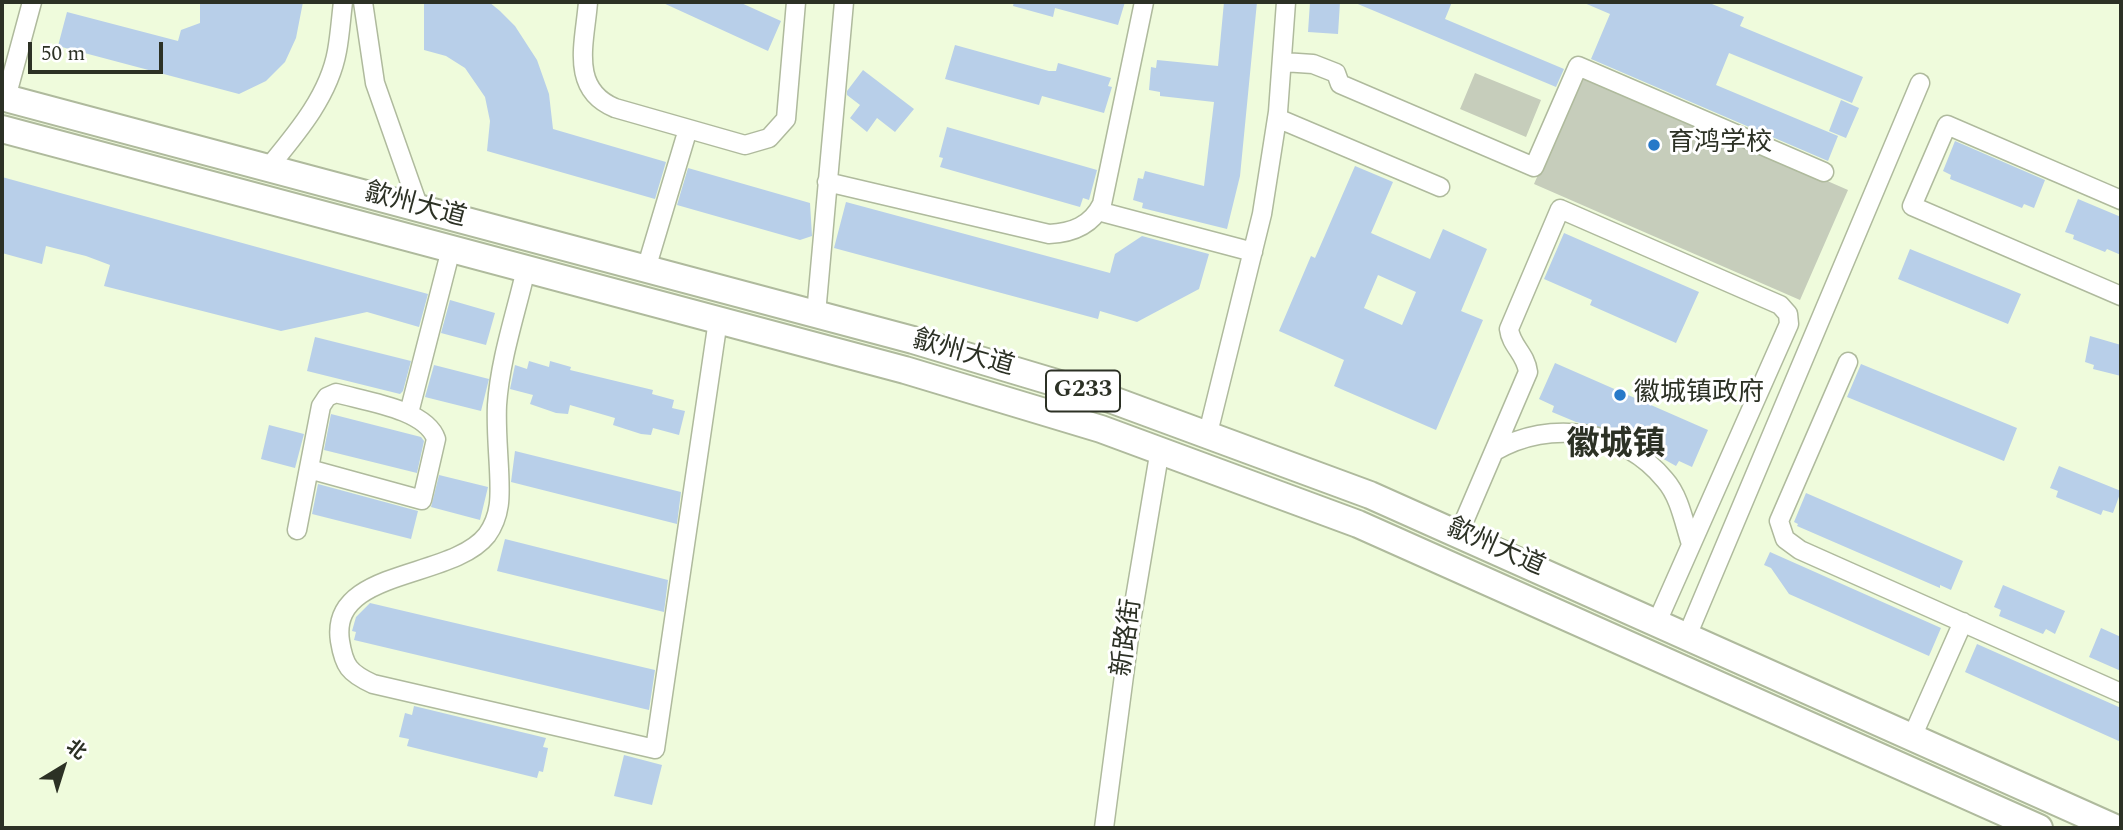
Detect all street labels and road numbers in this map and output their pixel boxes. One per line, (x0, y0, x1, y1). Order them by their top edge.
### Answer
street label: 歙州大道 (361, 178, 469, 236)
street label: 歙州大道 (909, 326, 1017, 384)
road number: G233 (1046, 370, 1120, 412)
street label: 歙州大道 (1441, 514, 1549, 584)
street label: 新路街 (1108, 597, 1150, 679)

